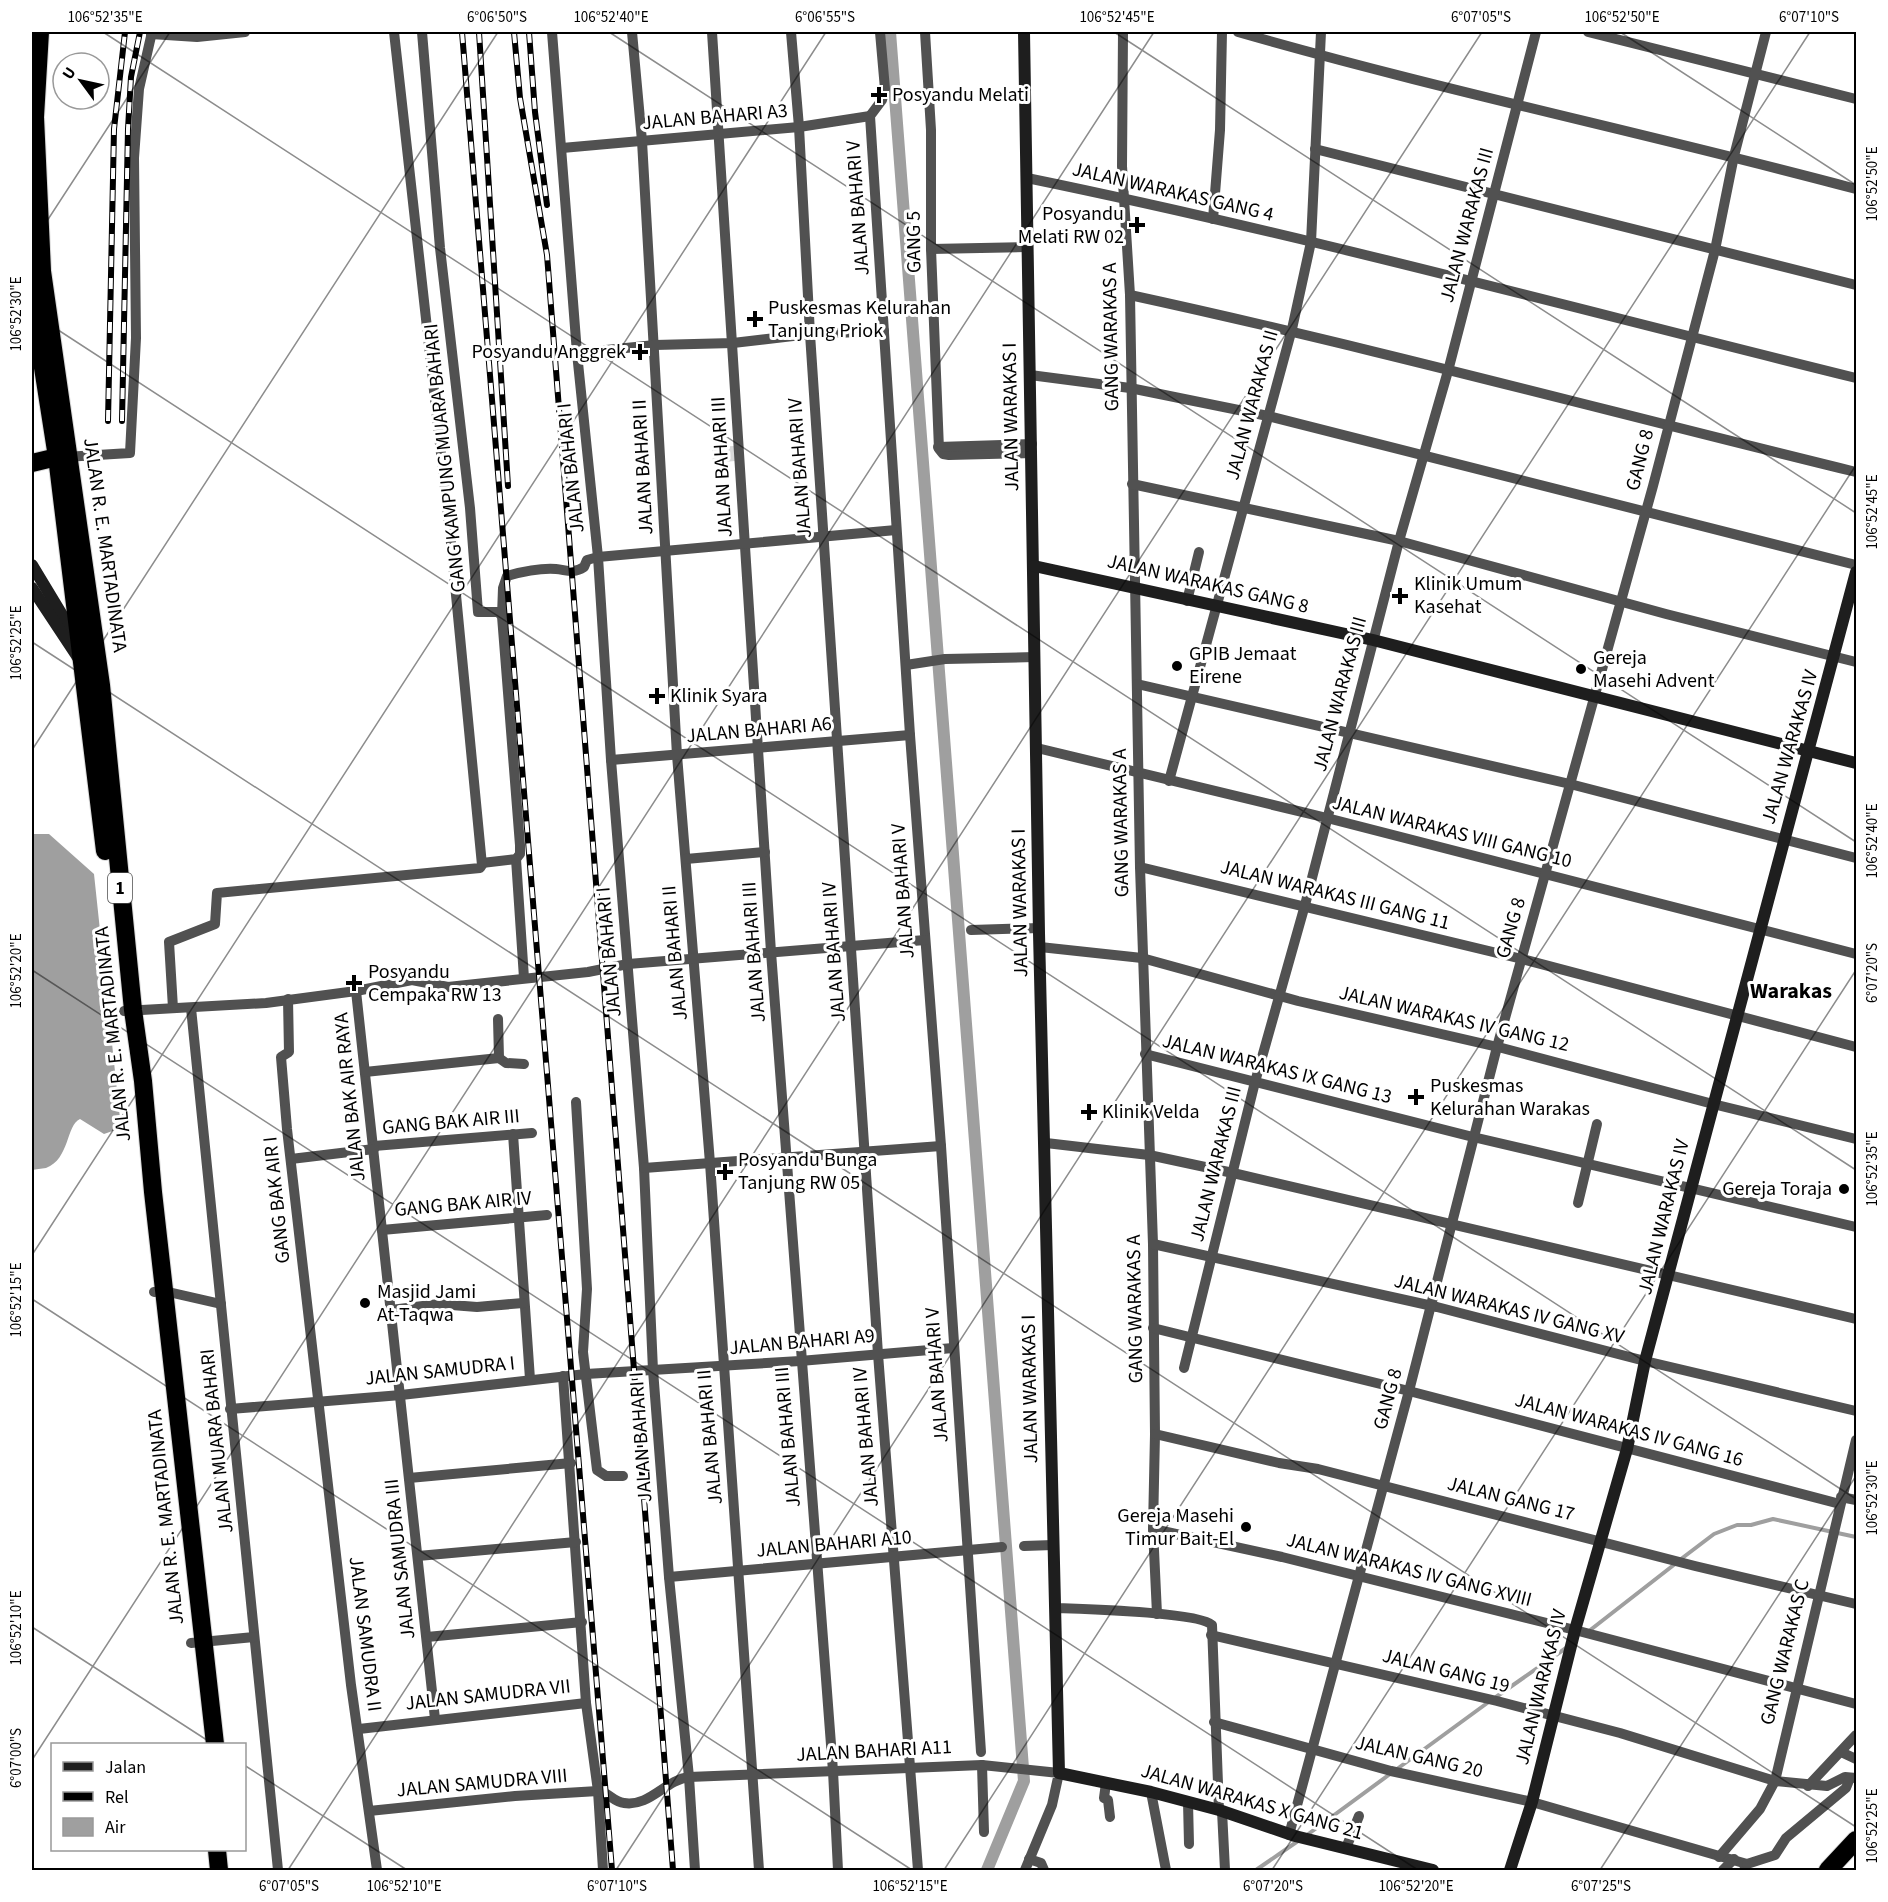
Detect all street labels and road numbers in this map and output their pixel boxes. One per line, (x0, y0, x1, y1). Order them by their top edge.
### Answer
street label: JALAN BAHARI A3 (641, 97, 789, 137)
street label: JALAN BAHARI V (839, 139, 877, 277)
street label: JALAN WARAKAS III (1433, 144, 1501, 306)
street label: JALAN WARAKAS GANG 4 (1069, 155, 1277, 229)
street label: GANG 5 (899, 211, 929, 273)
street label: GANG WARAKAS A (1096, 262, 1126, 412)
street label: GANG KAMPUNG MUARA BAHARI (417, 322, 473, 594)
street label: JALAN WARAKAS II (1219, 327, 1285, 483)
street label: JALAN WARAKAS I (996, 342, 1026, 492)
street label: JALAN BAHARI III (704, 396, 740, 538)
street label: JALAN BAHARI IV (781, 396, 819, 539)
street label: JALAN BAHARI II (625, 399, 661, 535)
street label: JALAN BAHARI I (550, 402, 592, 534)
street label: GANG 8 (1619, 426, 1661, 494)
street label: JALAN R. E. MARTADINATA (76, 436, 134, 654)
street label: JALAN WARAKAS GANG 8 (1104, 547, 1312, 621)
street label: JALAN WARAKAS III (1306, 613, 1374, 775)
street label: JALAN WARAKAS IV (1755, 666, 1826, 827)
street label: JALAN BAHARI A6 (685, 710, 833, 750)
street label: GANG WARAKAS A (1106, 748, 1136, 898)
street label: JALAN WARAKAS VIII GANG 10 (1329, 789, 1575, 875)
street label: JALAN BAHARI V (884, 822, 922, 960)
street label: JALAN WARAKAS I (1005, 828, 1035, 978)
street label: JALAN WARAKAS III GANG 11 (1217, 853, 1453, 937)
road number: 1 (108, 873, 132, 903)
street label: JALAN BAHARI IV (815, 880, 853, 1023)
street label: JALAN BAHARI III (735, 881, 773, 1023)
street label: JALAN BAHARI II (655, 884, 695, 1022)
street label: JALAN BAHARI I (589, 886, 629, 1018)
street label: GANG 8 (1489, 894, 1533, 962)
street label: JALAN R. E. MARTADINATA (88, 925, 138, 1143)
street label: JALAN WARAKAS IV GANG 12 (1336, 979, 1572, 1059)
street label: JALAN BAK AIR RAYA (327, 1011, 373, 1183)
street label: JALAN WARAKAS IX GANG 13 (1159, 1027, 1395, 1111)
street label: JALAN WARAKAS III (1183, 1083, 1249, 1245)
street label: GANG BAK AIR III (381, 1102, 521, 1142)
street label: GANG BAK AIR I (256, 1135, 298, 1265)
street label: JALAN WARAKAS IV (1631, 1136, 1697, 1298)
street label: GANG BAK AIR IV (393, 1184, 533, 1224)
street label: GANG WARAKAS A (1120, 1234, 1150, 1384)
street label: JALAN WARAKAS IV GANG XV (1391, 1267, 1628, 1351)
street label: JALAN BAHARI V (918, 1306, 956, 1444)
street label: JALAN WARAKAS I (1015, 1314, 1045, 1464)
street label: JALAN BAHARI A9 (728, 1322, 876, 1362)
street label: JALAN MUARA BAHARI (193, 1347, 241, 1535)
street label: JALAN SAMUDRA I (364, 1349, 516, 1393)
street label: JALAN BAHARI IV (846, 1365, 886, 1508)
street label: GANG 8 (1366, 1365, 1410, 1433)
street label: JALAN BAHARI III (768, 1366, 808, 1508)
street label: JALAN BAHARI II (690, 1368, 730, 1506)
street label: JALAN BAHARI I (622, 1371, 660, 1503)
street label: JALAN WARAKAS IV GANG 16 (1512, 1386, 1746, 1474)
street label: JALAN R. E. MARTADINATA (141, 1408, 191, 1626)
street label: JALAN GANG 17 (1444, 1470, 1578, 1528)
street label: JALAN SAMUDRA III (378, 1477, 422, 1641)
street label: JALAN BAHARI A10 (755, 1523, 913, 1565)
street label: JALAN WARAKAS IV GANG XVIII (1283, 1526, 1535, 1614)
street label: JALAN SAMUDRA II (342, 1555, 388, 1713)
street label: GANG WARAKAS C (1753, 1576, 1817, 1728)
street label: JALAN WARAKAS IV (1508, 1606, 1574, 1768)
street label: JALAN GANG 19 (1379, 1642, 1513, 1700)
street label: JALAN SAMUDRA VII (404, 1672, 572, 1718)
street label: JALAN GANG 20 (1352, 1729, 1486, 1785)
street label: JALAN BAHARI A11 (795, 1733, 953, 1769)
street label: JALAN WARAKAS X GANG 21 (1137, 1757, 1367, 1847)
street label: JALAN SAMUDRA VIII (395, 1762, 569, 1804)

